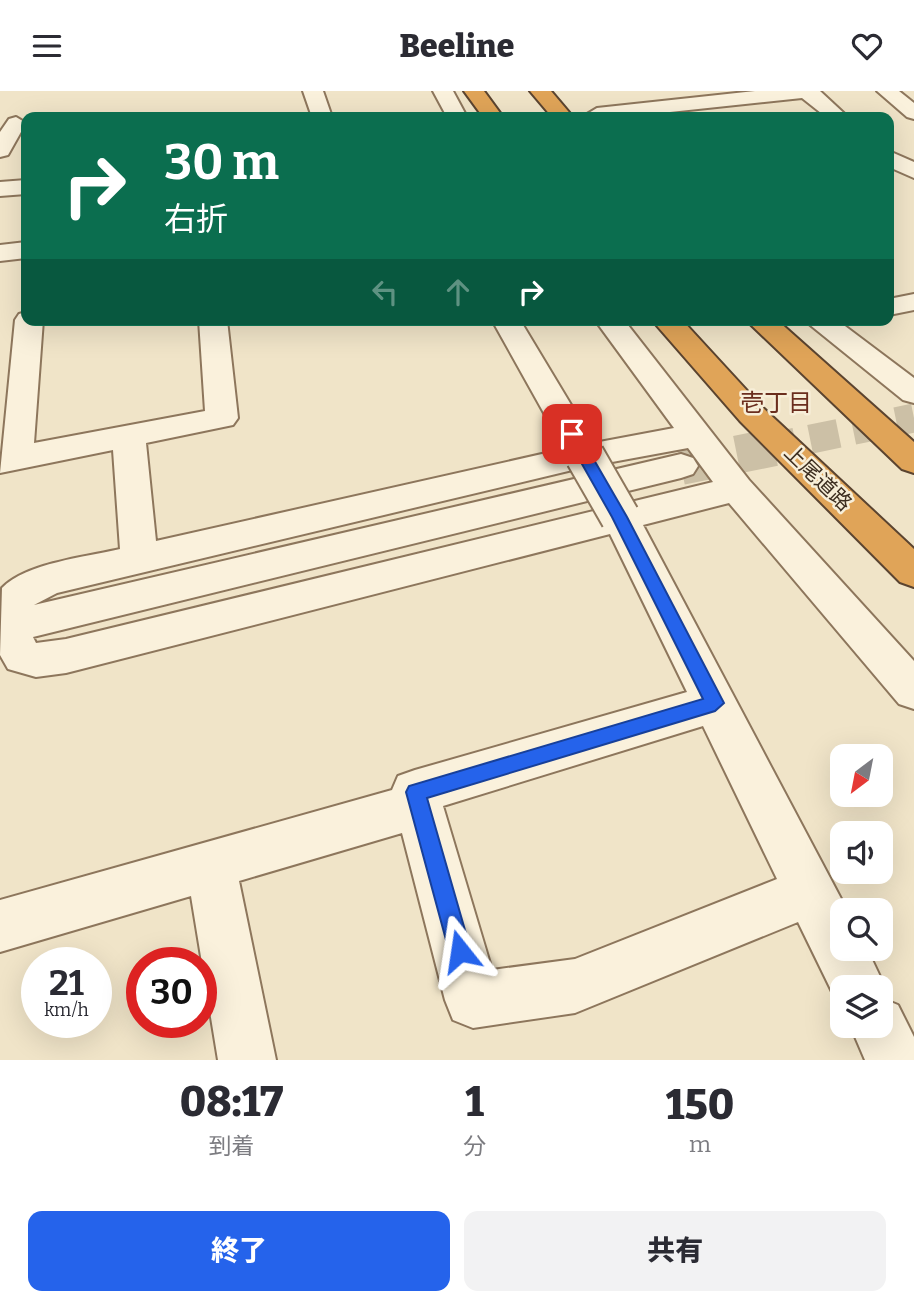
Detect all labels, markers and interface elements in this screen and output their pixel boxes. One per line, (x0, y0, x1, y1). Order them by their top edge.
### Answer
icon: menu (28, 27, 66, 65)
text: Beeline (400, 27, 514, 65)
icon: heart (848, 27, 886, 65)
text: 30 m (164, 133, 279, 192)
icon: right (49, 140, 140, 231)
text: 右折 (164, 200, 228, 238)
icon: left (366, 273, 404, 311)
icon: ahead (439, 273, 477, 311)
icon: right (512, 273, 550, 311)
district label: 壱丁目 (740, 389, 812, 417)
pin (542, 404, 602, 464)
icon: arrive (553, 415, 591, 453)
street label: 上尾道路 (779, 439, 857, 517)
north arrow (830, 744, 892, 807)
map controls (830, 744, 893, 1038)
button: sound (830, 821, 893, 884)
button: search (830, 898, 893, 961)
position arrow (423, 914, 497, 988)
speed limit sign: 30 (126, 947, 217, 1038)
text: 21 (49, 962, 84, 1004)
button: layers (830, 975, 893, 1038)
text: km/h (44, 999, 89, 1021)
text: 08:17 (180, 1077, 283, 1127)
text: 1 (465, 1077, 484, 1127)
text: 150 (666, 1080, 734, 1130)
text: m (689, 1130, 711, 1158)
text: 到着 (209, 1132, 255, 1160)
text: 分 (463, 1132, 486, 1160)
button: 終了 (28, 1211, 450, 1291)
button: 共有 (464, 1211, 886, 1291)

